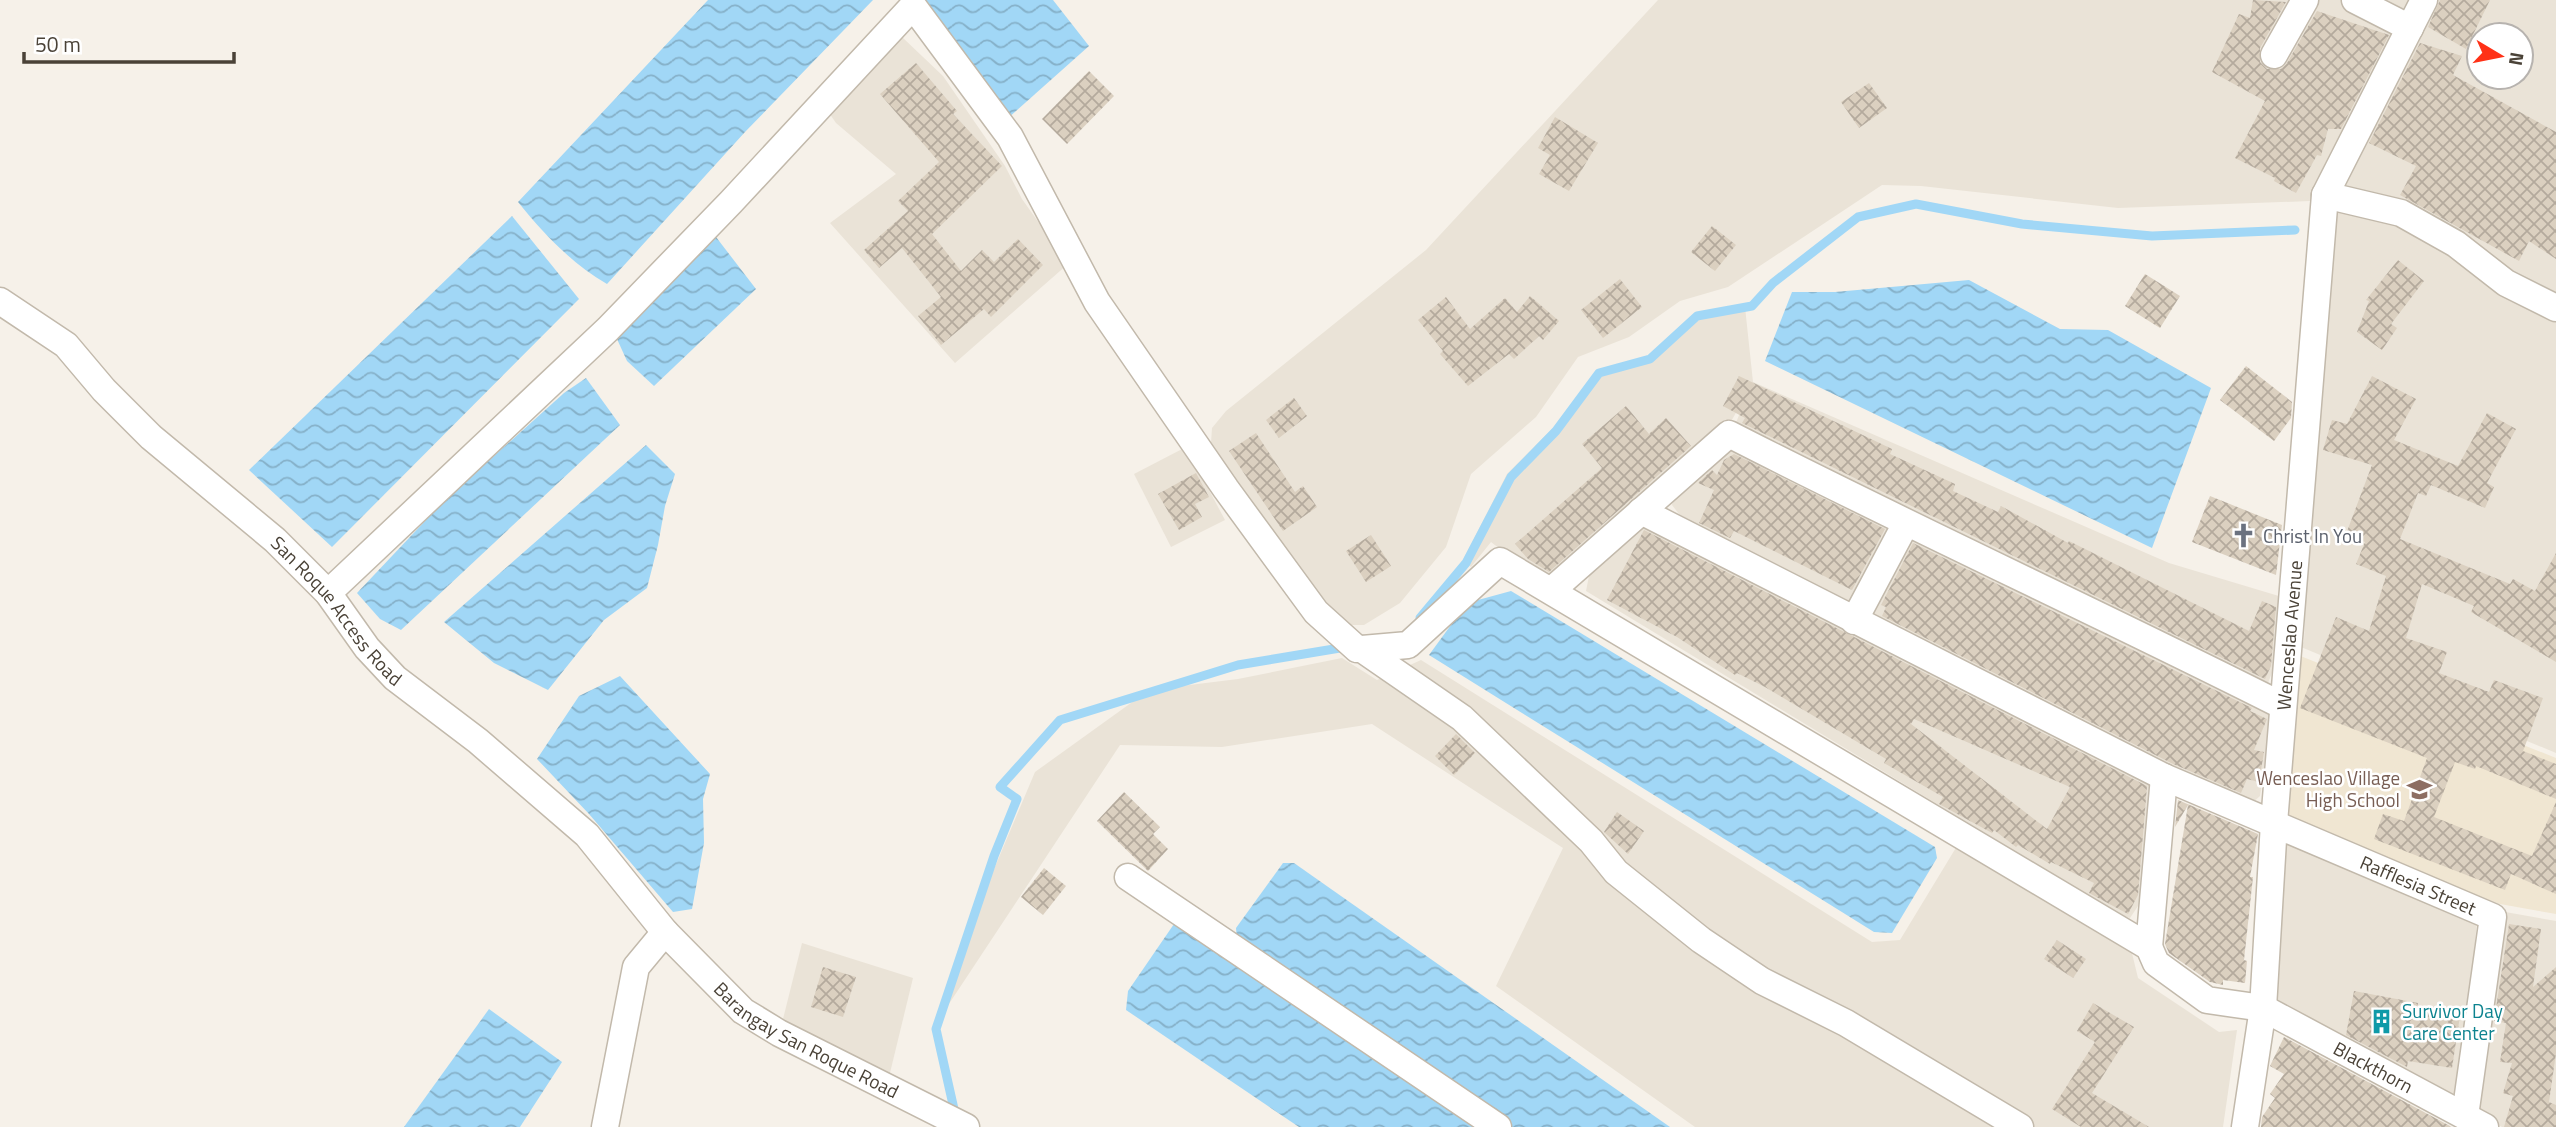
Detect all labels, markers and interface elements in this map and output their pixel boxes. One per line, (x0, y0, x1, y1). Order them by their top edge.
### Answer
scale bar (24, 21, 234, 65)
north arrow (2465, 21, 2535, 91)
text: 50 m (35, 28, 81, 60)
text: N (2502, 50, 2533, 68)
place label: Christ In You (2263, 521, 2362, 550)
church icon: Christ In You (2229, 522, 2257, 550)
street label: San Roque Access Road (264, 529, 409, 693)
street label: Wenceslao Avenue (2268, 559, 2309, 711)
place label: Wenceslao Village High School (2256, 763, 2400, 814)
school or university icon: Wenceslao Village High School (2406, 775, 2434, 803)
street label: Rafflesia Street (2356, 847, 2481, 922)
street label: Barangay San Roque Road (707, 975, 904, 1105)
place label: Survivor Day Care Center (2402, 996, 2503, 1047)
building icon: Survivor Day Care Center (2368, 1008, 2396, 1036)
street label: Blackthorn (2328, 1033, 2419, 1100)

